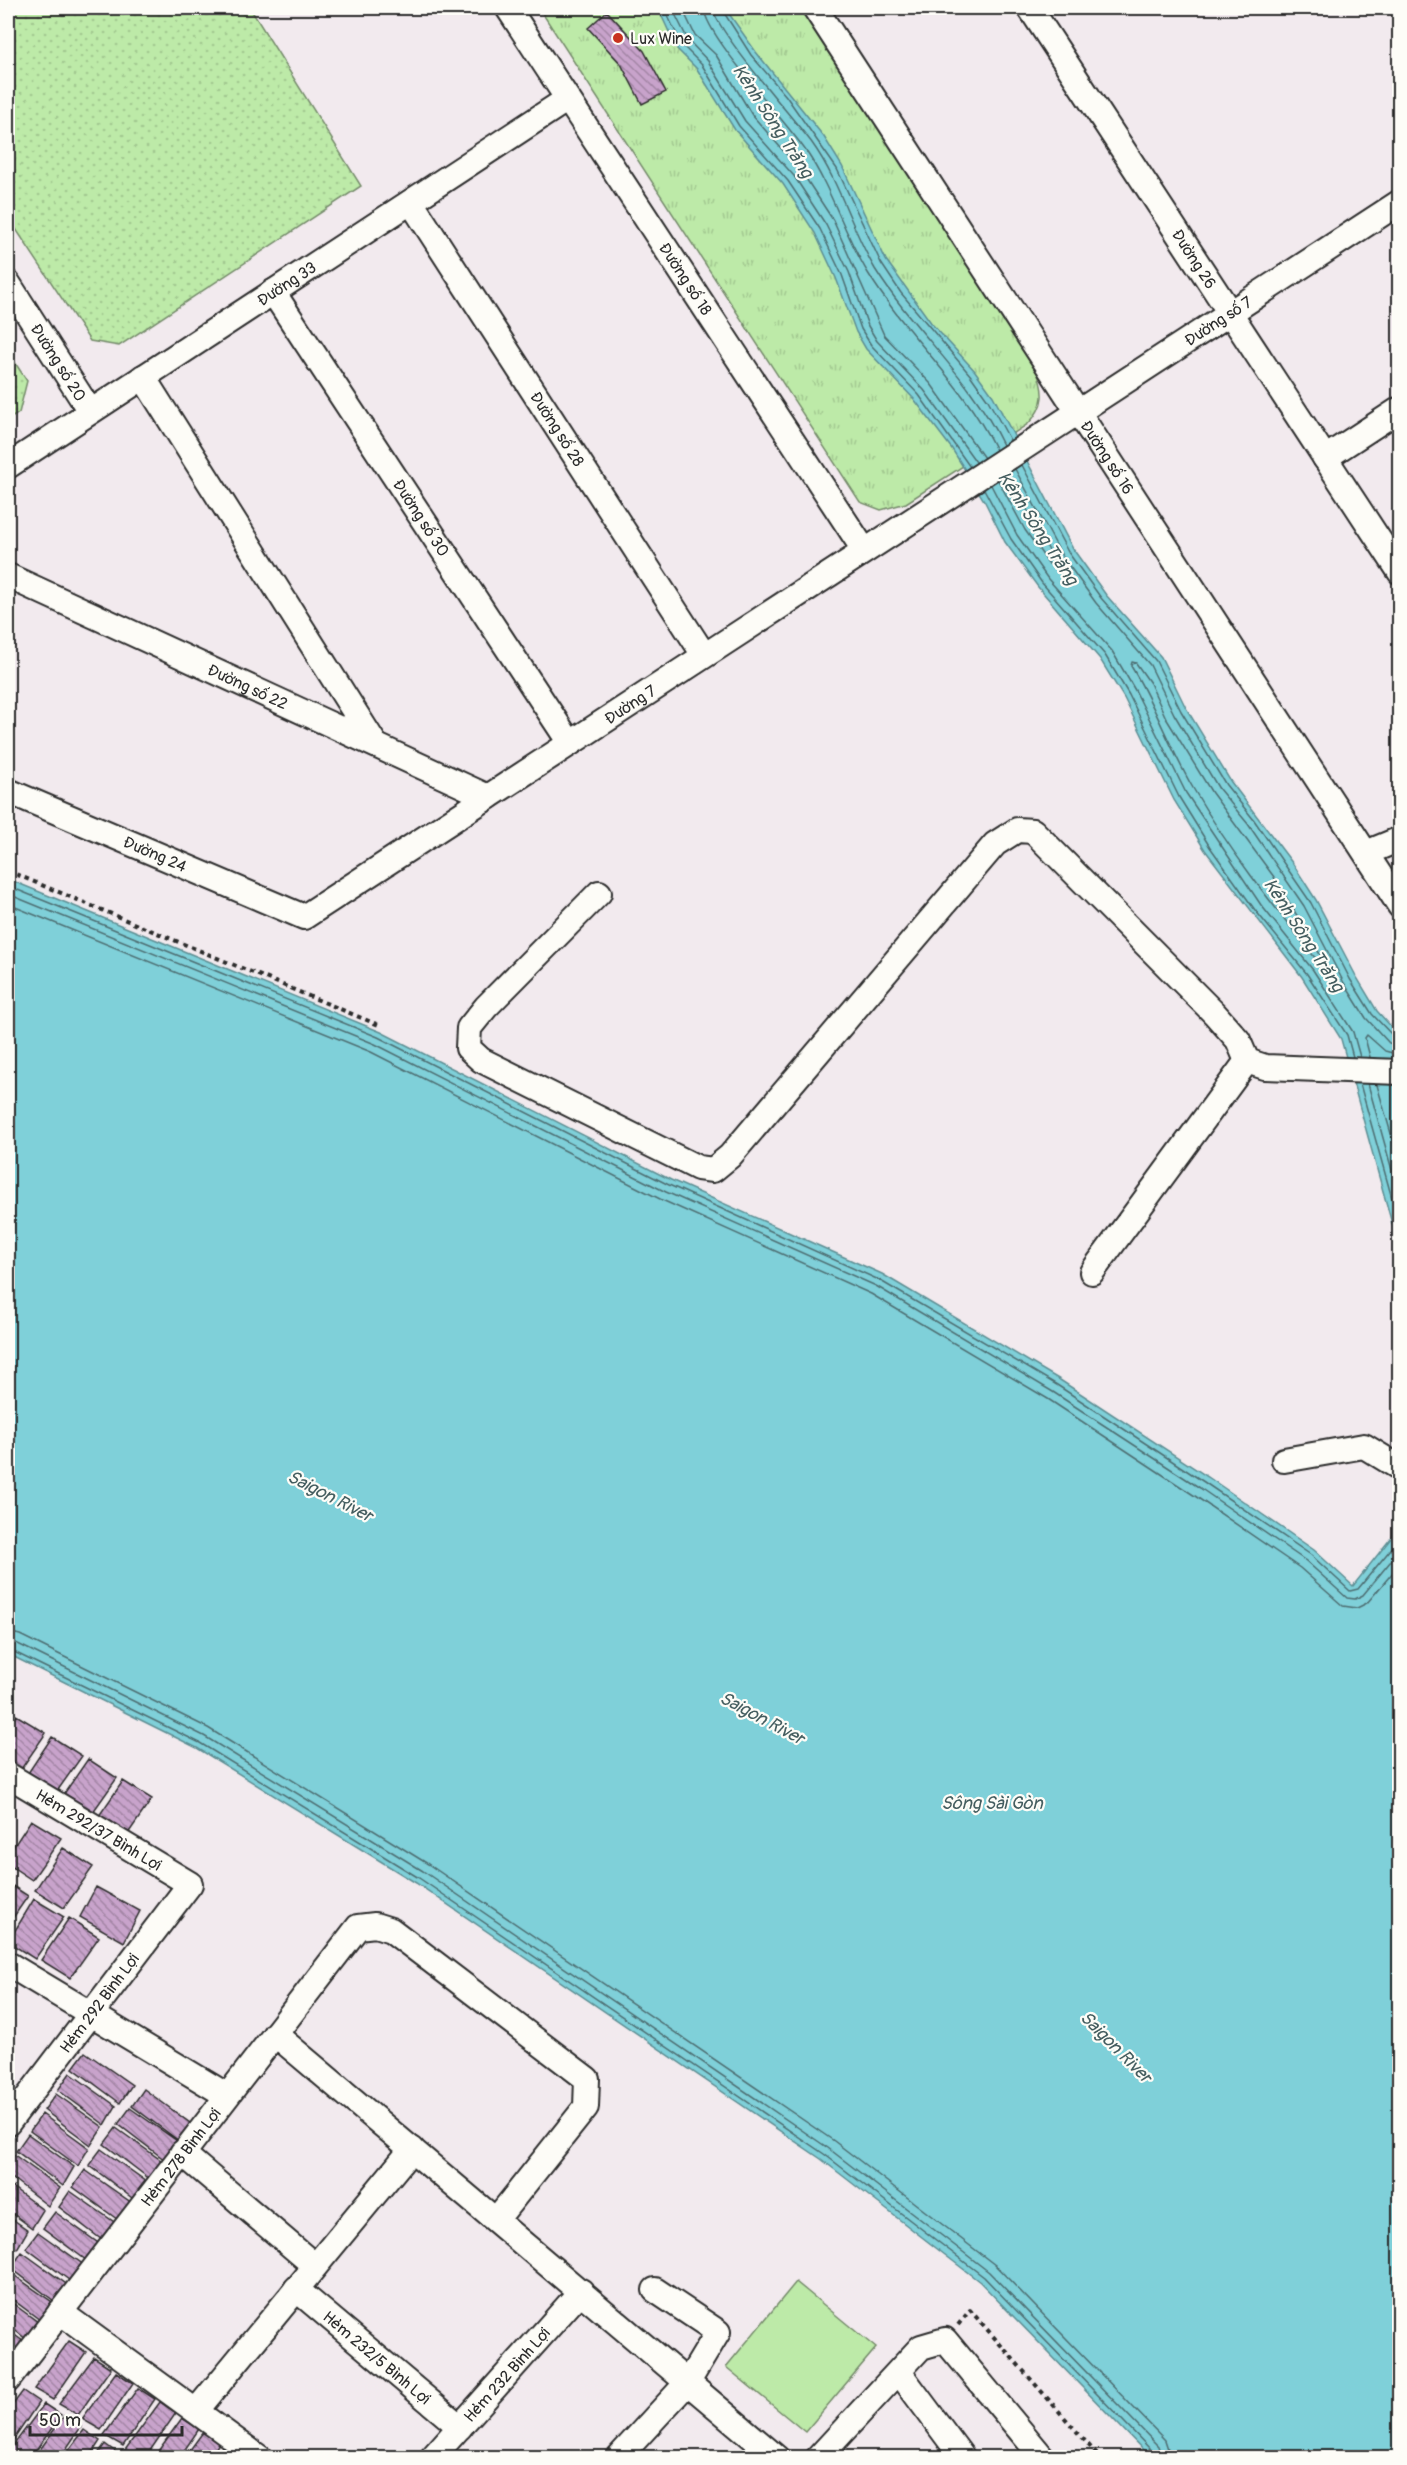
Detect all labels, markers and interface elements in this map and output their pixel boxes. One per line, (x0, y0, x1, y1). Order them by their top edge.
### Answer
place label: Lux Wine (630, 29, 692, 49)
marker: Lux Wine (611, 31, 625, 45)
water label: Kênh Sông Trăng (727, 60, 819, 184)
street label: Đường 26 (1167, 226, 1220, 293)
street label: Đường số 18 (654, 239, 716, 319)
street label: Đường 33 (254, 258, 320, 311)
street label: Đường số 7 (1181, 292, 1257, 351)
street label: Đường số 20 (26, 320, 90, 405)
street label: Đường số 28 (525, 388, 588, 470)
street label: Đường số 16 (1076, 417, 1138, 498)
water label: Kênh Sông Trăng (992, 467, 1084, 591)
street label: Đường số 30 (388, 476, 453, 560)
street label: Đường số 22 (204, 660, 291, 714)
street label: Đường 7 (601, 681, 660, 729)
street label: Đường 24 (120, 832, 190, 877)
water label: Kênh Sông Trăng (1258, 874, 1350, 998)
water label: Saigon River (283, 1465, 378, 1529)
water label: Saigon River (716, 1687, 810, 1751)
street label: Hẻm 292/37 Bình Lợi (32, 1785, 165, 1876)
water label: Sông Sài Gòn (941, 1792, 1043, 1815)
street label: Hẻm 292 Bình Lợi (56, 1950, 144, 2057)
water label: Saigon River (1075, 2007, 1158, 2090)
street label: Hẻm 278 Bình Lợi (137, 2104, 226, 2211)
street label: Hẻm 232/5 Bình Lợi (319, 2307, 434, 2409)
street label: Hẻm 232 Bình Lợi (460, 2324, 555, 2427)
scale bar (30, 2399, 182, 2437)
text: 50 m (39, 2409, 81, 2432)

